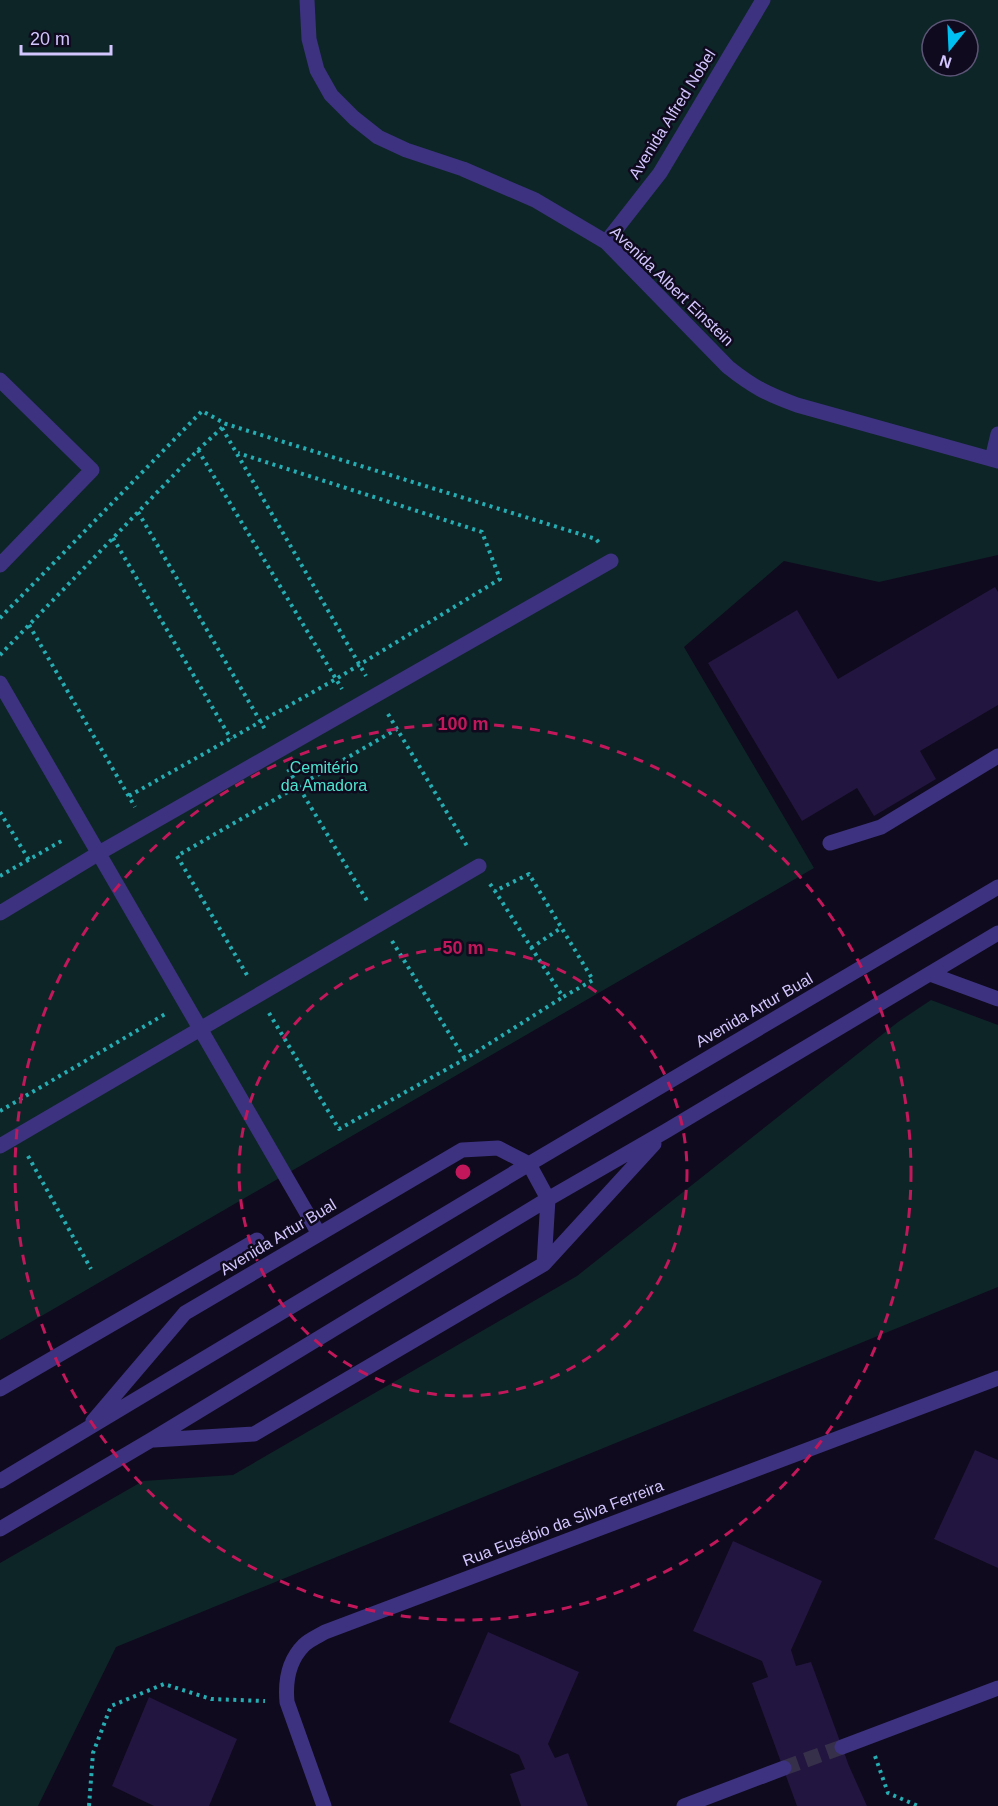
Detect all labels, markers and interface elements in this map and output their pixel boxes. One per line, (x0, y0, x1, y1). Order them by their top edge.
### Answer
scale bar (21, 18, 111, 56)
north arrow (920, 18, 980, 78)
text: 20 m (30, 29, 70, 49)
street label: Avenida Alfred Nobel (625, 46, 719, 182)
text: N (937, 52, 954, 72)
street label: Avenida Albert Einstein (607, 223, 737, 349)
text: 100 m (437, 714, 489, 734)
park label: Cemitério da Amadora (281, 759, 367, 794)
text: 50 m (442, 938, 484, 958)
street label: Avenida Artur Bual (692, 970, 816, 1050)
centre of rings (453, 1162, 473, 1182)
street label: Avenida Artur Bual (217, 1196, 339, 1278)
street label: Rua Eusébio da Silva Ferreira (460, 1477, 666, 1569)

